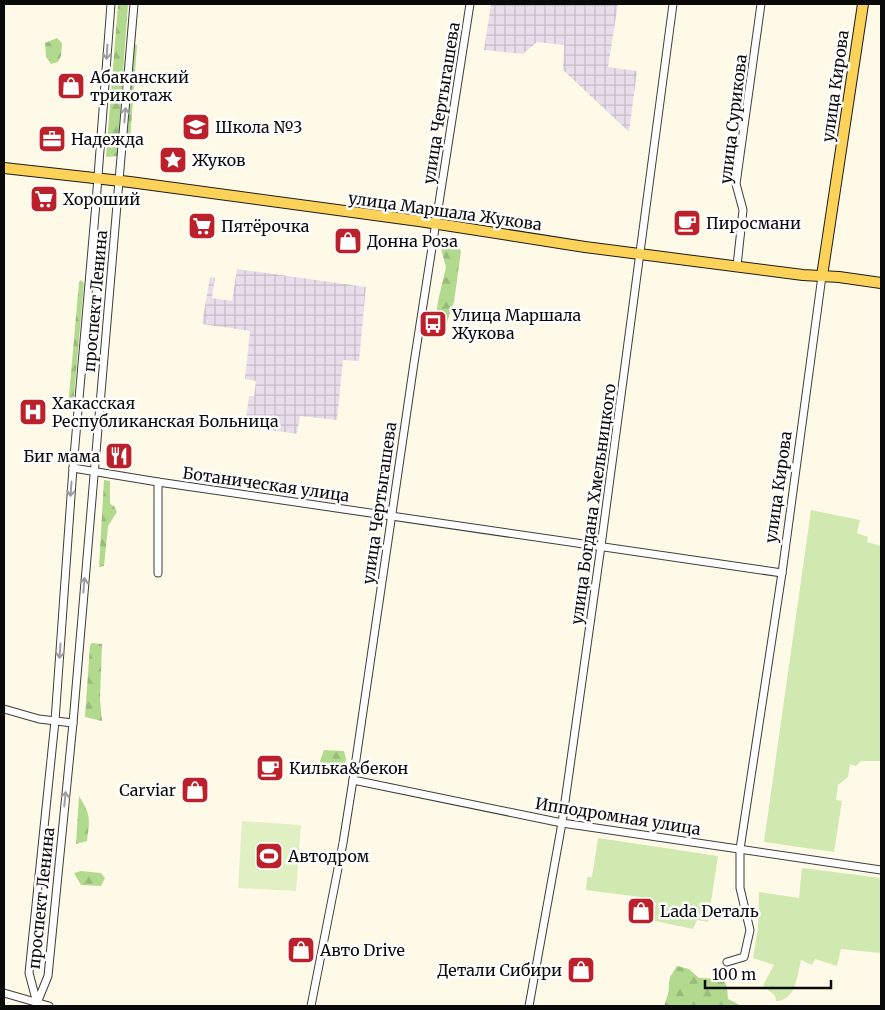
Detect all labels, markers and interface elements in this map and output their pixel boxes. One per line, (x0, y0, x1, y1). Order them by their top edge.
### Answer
street label: улица Чертыгашева (418, 20, 464, 185)
street label: улица Кирова (817, 28, 853, 143)
one-way arrow (103, 44, 112, 60)
street label: улица Сурикова (715, 53, 751, 185)
place label: Абаканский трикотаж (89, 67, 189, 105)
shop icon: Абаканский трикотаж (56, 71, 86, 101)
one-way arrow (120, 107, 130, 123)
school or university icon: Школа №3 (181, 112, 211, 142)
place label: Школа №3 (215, 117, 302, 137)
office icon: Надежда (37, 124, 67, 154)
place label: Надежда (71, 129, 144, 149)
place icon: Жуков (158, 145, 188, 175)
place label: Жуков (192, 150, 245, 170)
supermarket icon: Хороший (29, 184, 59, 214)
street label: улица Маршала Жукова (347, 188, 544, 235)
place label: Хороший (63, 189, 140, 209)
cafe icon: Пиросмани (672, 208, 702, 238)
supermarket icon: Пятёрочка (187, 211, 217, 241)
place label: Пиросмани (706, 213, 801, 233)
place label: Пятёрочка (221, 216, 310, 236)
shop icon: Донна Роза (333, 226, 363, 256)
street label: проспект Ленина (79, 229, 111, 373)
place label: Донна Роза (367, 231, 458, 251)
place label: Улица Маршала Жукова (451, 305, 582, 343)
bus stop icon: Улица Маршала Жукова (418, 309, 448, 339)
street label: улица Богдана Хмельницкого (566, 382, 620, 626)
place label: Хакасская Республиканская Больница (52, 393, 279, 431)
hospital icon: Хакасская Республиканская Больница (18, 397, 48, 427)
street label: улица Чертыгашева (358, 420, 400, 586)
street label: улица Кирова (760, 429, 796, 544)
restaurant icon: Биг мама (104, 441, 134, 471)
place label: Биг мама (23, 446, 100, 466)
street label: Ботаническая улица (181, 462, 351, 506)
one-way arrow (67, 480, 76, 496)
one-way arrow (79, 577, 89, 593)
one-way arrow (56, 642, 65, 658)
cafe icon: Килька&бекон (255, 753, 285, 783)
place label: Килька&бекон (289, 758, 408, 778)
shop icon: Carviar (180, 775, 210, 805)
place label: Carviar (119, 780, 176, 800)
one-way arrow (60, 792, 70, 808)
street label: Ипподромная улица (534, 793, 703, 839)
street label: проспект Ленина (24, 826, 58, 970)
sports icon: Автодром (254, 841, 284, 871)
place label: Автодром (287, 846, 369, 866)
shop icon: Lada Dеталь (626, 896, 656, 926)
place label: Lada Dеталь (660, 901, 759, 921)
shop icon: Авто Drive (286, 935, 316, 965)
place label: Авто Drive (319, 940, 405, 960)
shop icon: Детали Сибири (566, 955, 596, 985)
scale bar (705, 958, 831, 990)
place label: Детали Сибири (437, 960, 562, 980)
text: 100 m (712, 965, 756, 984)

